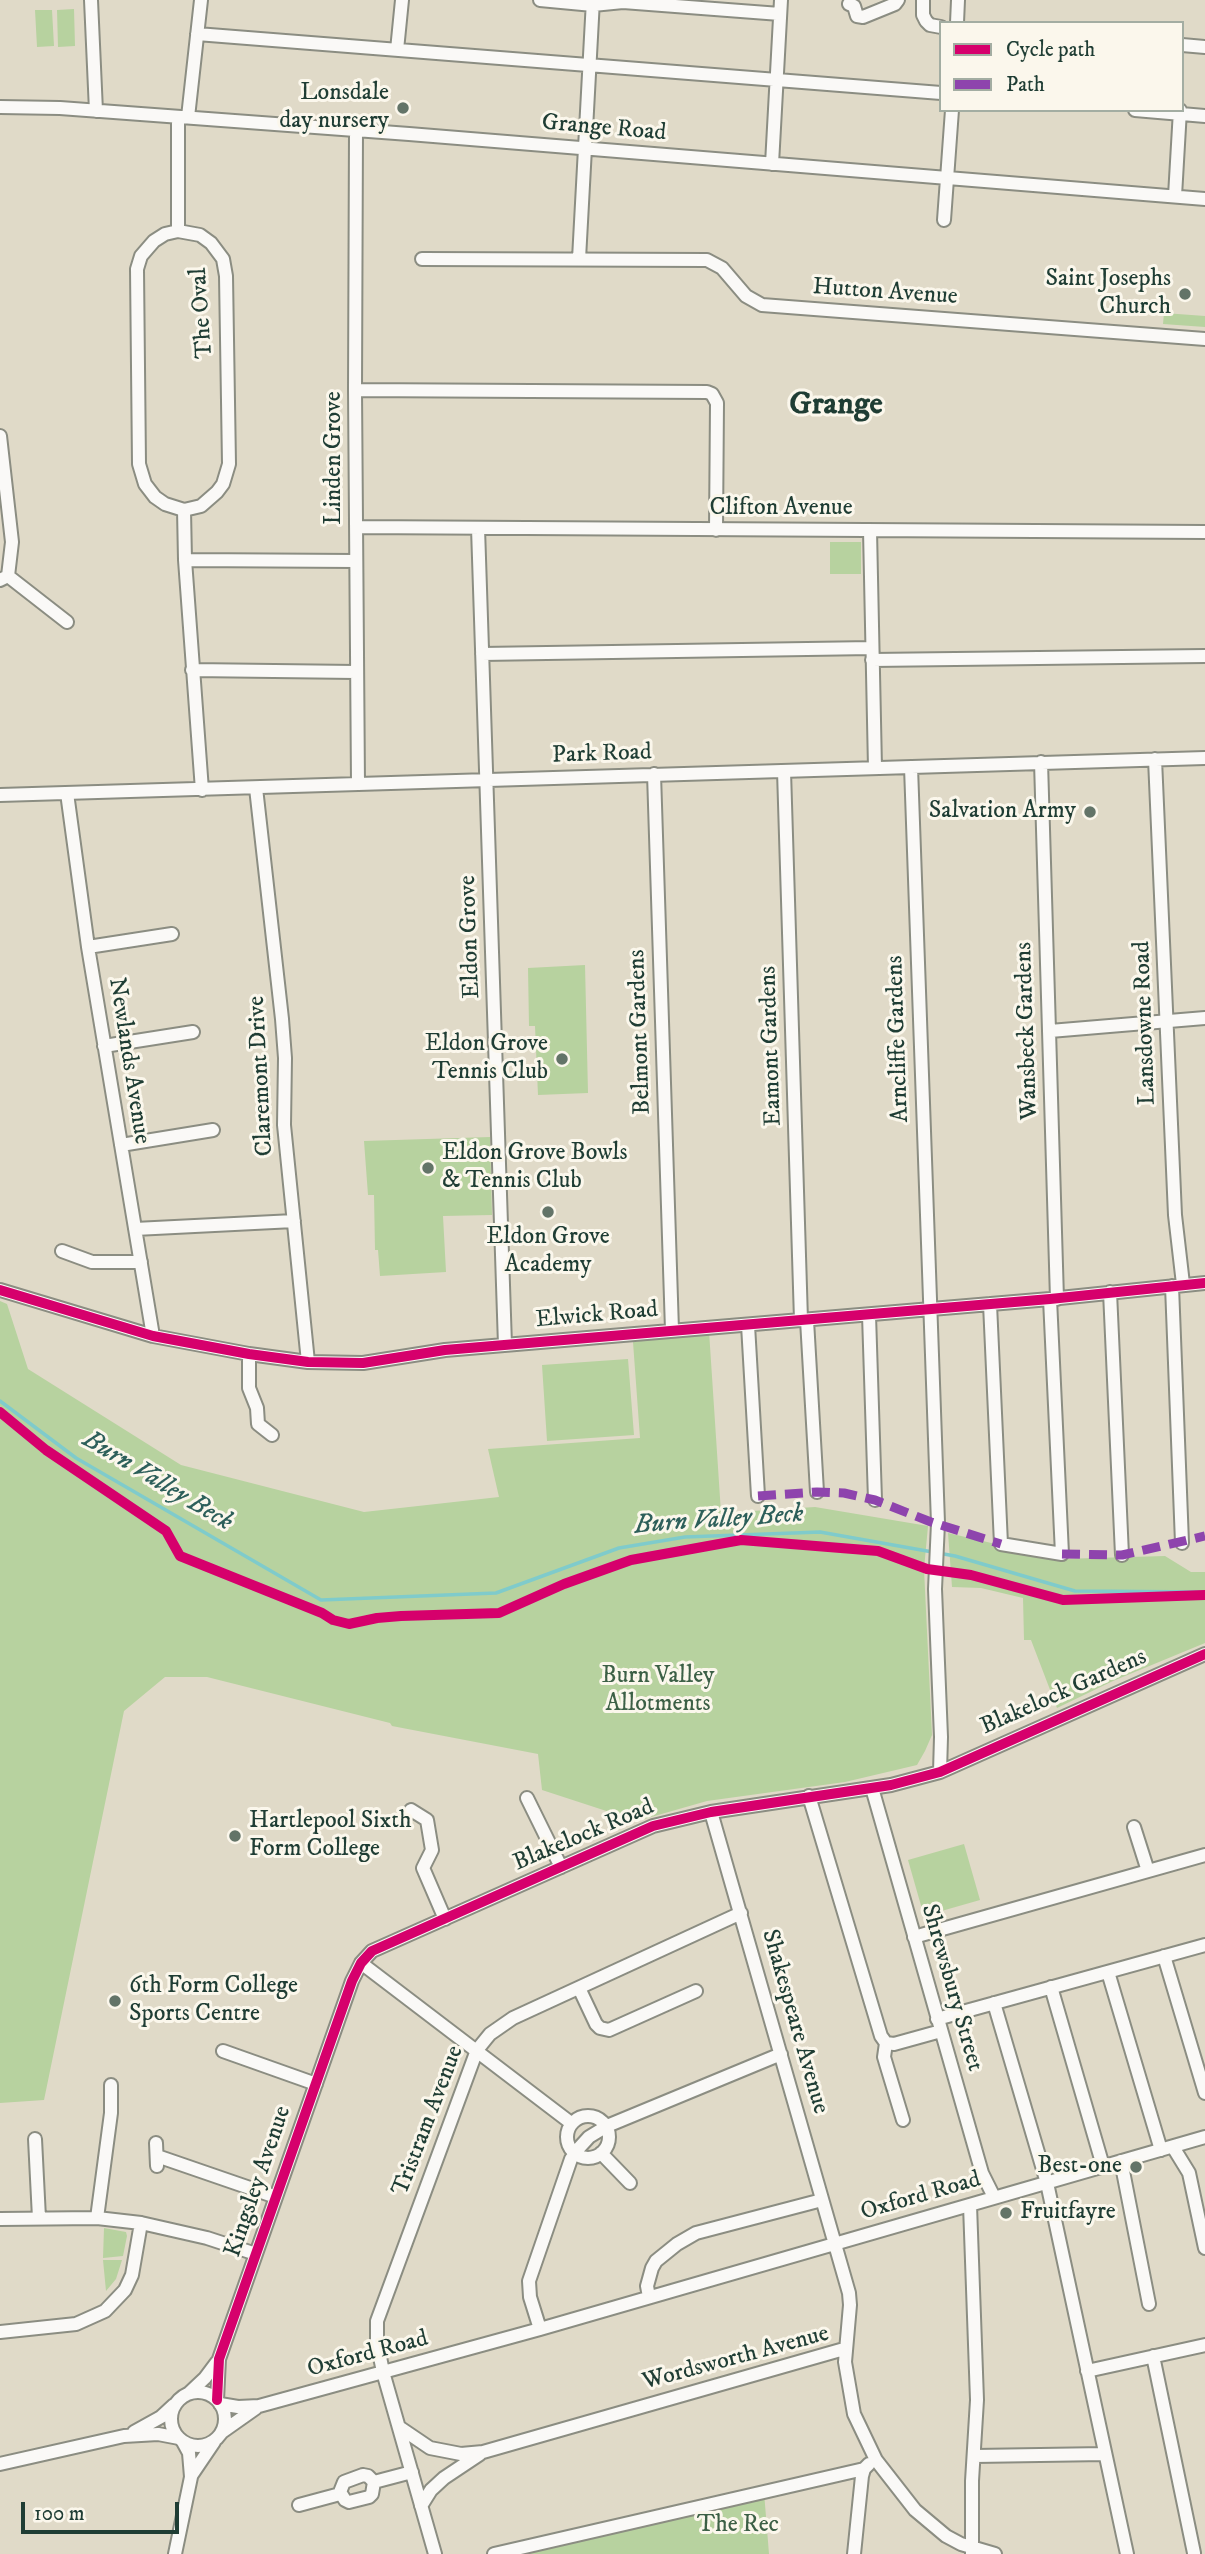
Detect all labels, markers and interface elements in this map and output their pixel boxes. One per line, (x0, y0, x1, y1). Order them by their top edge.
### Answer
legend (939, 21, 1184, 112)
text: Cycle path (1006, 37, 1095, 63)
text: Path (1006, 72, 1045, 98)
place label: Lonsdale day nursery (279, 80, 389, 136)
marker: Lonsdale day nursery (395, 100, 411, 116)
street label: Grange Road (541, 109, 667, 149)
place label: Saint Josephs Church (1046, 266, 1171, 322)
street label: The Oval (185, 267, 221, 359)
street label: Hutton Avenue (812, 274, 958, 312)
marker: Saint Josephs Church (1177, 286, 1193, 302)
district label: Grange (789, 387, 883, 425)
street label: Linden Grove (321, 391, 349, 525)
street label: Clifton Avenue (709, 495, 853, 523)
street label: Park Road (552, 739, 652, 771)
place label: Salvation Army (929, 798, 1076, 826)
marker: Salvation Army (1082, 804, 1098, 820)
street label: Eldon Grove (454, 875, 488, 999)
street label: Lansdowne Road (1129, 940, 1163, 1106)
street label: Wansbeck Gardens (1011, 941, 1045, 1121)
street label: Belmont Gardens (624, 949, 658, 1115)
street label: Arncliffe Gardens (882, 955, 916, 1123)
street label: Eamont Gardens (755, 965, 789, 1127)
street label: Newlands Avenue (101, 976, 155, 1146)
street label: Claremont Drive (243, 995, 281, 1157)
place label: Eldon Grove Tennis Club (425, 1031, 548, 1087)
marker: Eldon Grove Tennis Club (554, 1051, 570, 1067)
place label: Eldon Grove Bowls & Tennis Club (442, 1140, 627, 1196)
marker: Eldon Grove Bowls & Tennis Club (420, 1160, 436, 1176)
marker: Eldon Grove Academy (540, 1204, 556, 1220)
place label: Eldon Grove Academy (486, 1224, 610, 1280)
street label: Elwick Road (535, 1296, 659, 1336)
water label: Burn Valley Beck (76, 1425, 238, 1539)
water label: Burn Valley Beck (633, 1500, 805, 1542)
street label: Blakelock Gardens (977, 1644, 1151, 1742)
park label: Burn Valley Allotments (602, 1663, 714, 1719)
street label: Blakelock Road (509, 1793, 659, 1879)
place label: Hartlepool Sixth Form College (249, 1808, 412, 1864)
marker: Hartlepool Sixth Form College (227, 1828, 243, 1844)
street label: Shrewsbury Street (913, 1901, 989, 2075)
street label: Shakespeare Avenue (754, 1927, 834, 2117)
place label: 6th Form College Sports Centre (129, 1973, 298, 2029)
marker: 6th Form College Sports Centre (107, 1993, 123, 2009)
street label: Tristram Avenue (387, 2042, 471, 2200)
street label: Kingsley Avenue (220, 2103, 298, 2261)
place label: Best-one (1037, 2153, 1122, 2181)
marker: Best-one (1128, 2159, 1144, 2175)
street label: Oxford Road (858, 2166, 984, 2228)
place label: Fruitfayre (1020, 2199, 1116, 2227)
marker: Fruitfayre (998, 2205, 1014, 2221)
street label: Wordsworth Avenue (640, 2320, 832, 2398)
street label: Oxford Road (305, 2325, 431, 2385)
scale bar (24, 2488, 182, 2532)
text: 100 m (34, 2501, 85, 2527)
park label: The Rec (697, 2512, 779, 2540)

